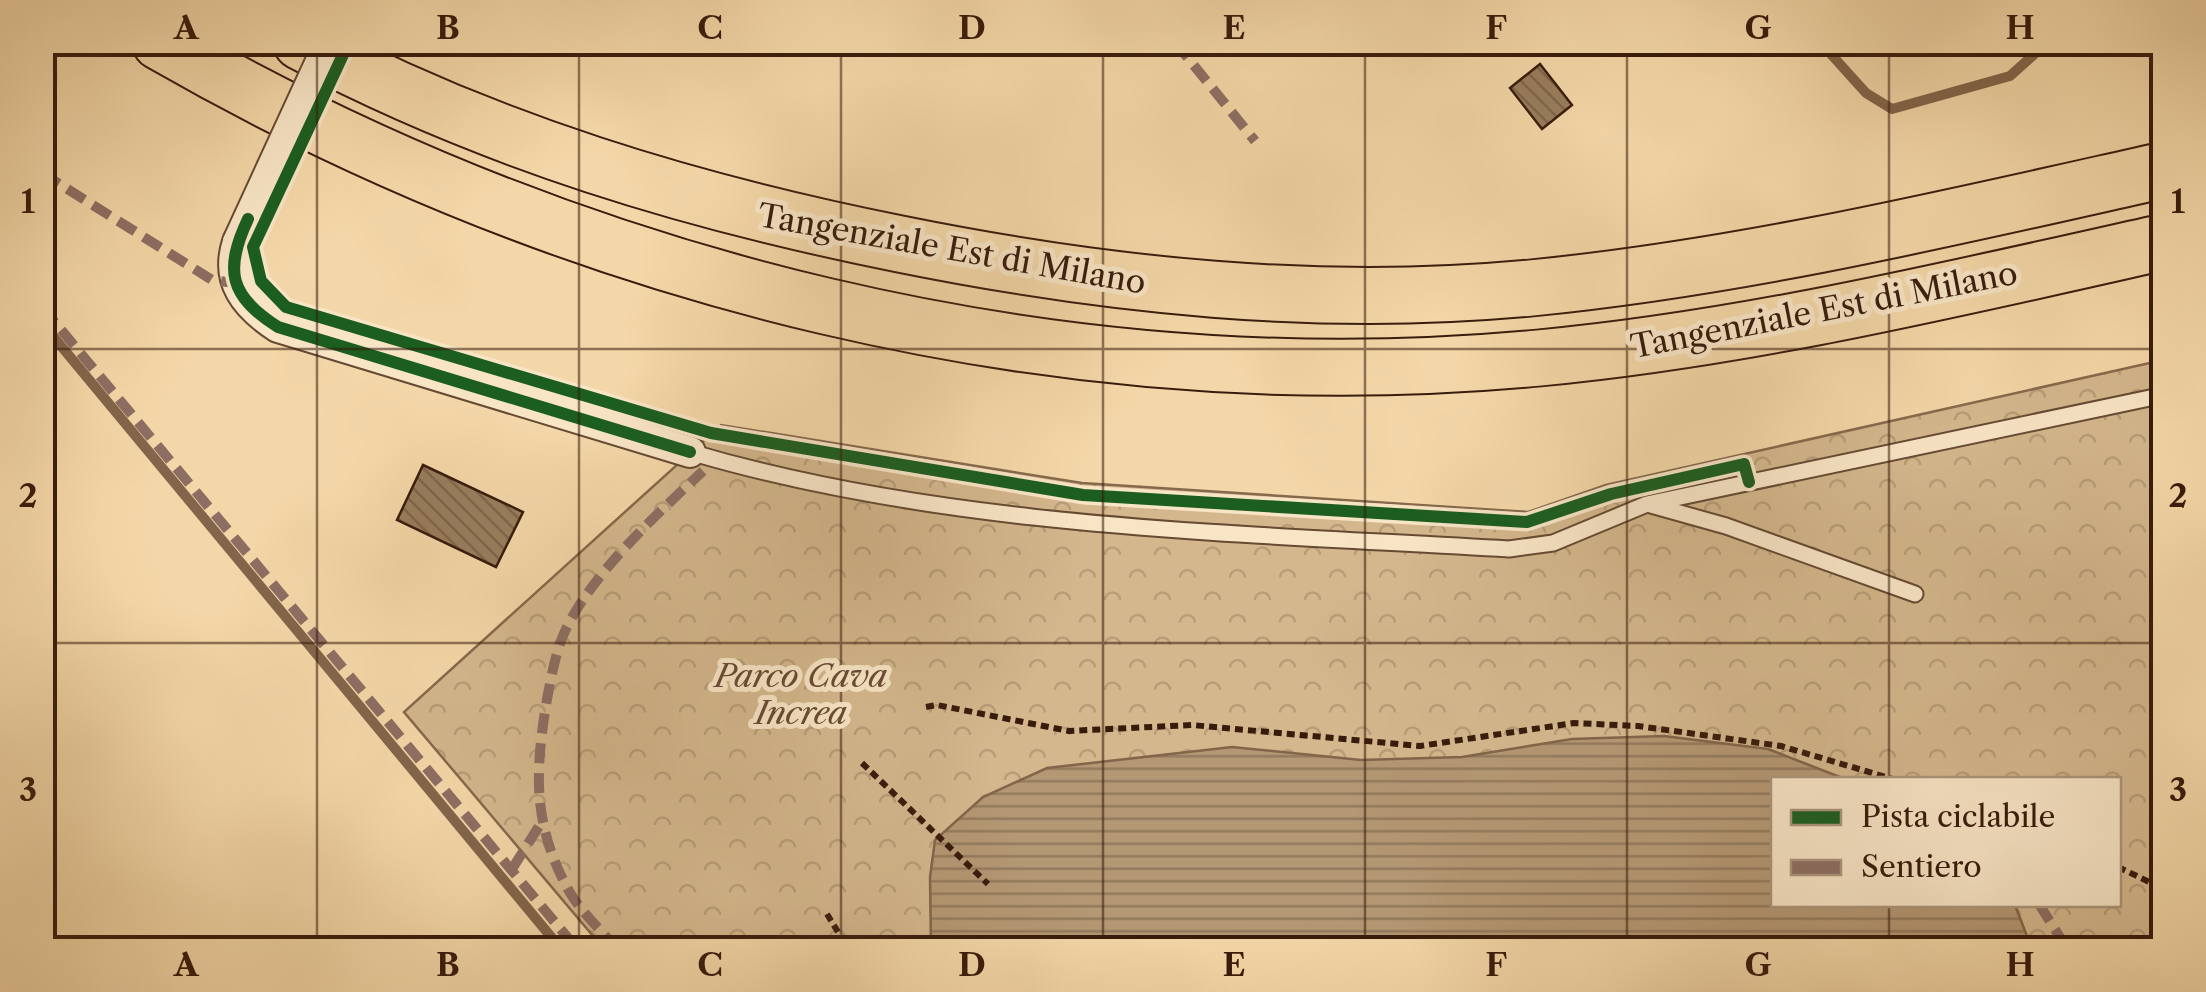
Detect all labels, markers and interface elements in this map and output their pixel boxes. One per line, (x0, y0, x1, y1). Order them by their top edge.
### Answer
text: A (173, 8, 200, 47)
text: B (436, 8, 460, 47)
text: C (697, 8, 723, 47)
text: D (958, 8, 986, 47)
text: E (1222, 8, 1246, 47)
text: F (1485, 8, 1507, 47)
text: G (1744, 8, 1772, 47)
text: H (2005, 8, 2035, 47)
text: 1 (21, 182, 36, 221)
text: 1 (2171, 182, 2186, 221)
street label: Tangenziale Est di Milano (755, 195, 1149, 302)
street label: Tangenziale Est di Milano (1627, 253, 2021, 366)
text: 2 (19, 476, 37, 515)
text: 2 (2169, 476, 2187, 515)
park label: Parco Cava Increa (712, 656, 887, 732)
text: 3 (19, 770, 37, 809)
text: 3 (2169, 770, 2187, 809)
legend (1771, 777, 2121, 907)
text: Pista ciclabile (1861, 798, 2055, 835)
text: Sentiero (1861, 848, 1982, 885)
text: A (173, 945, 200, 984)
text: B (436, 945, 460, 984)
text: C (697, 945, 723, 984)
text: D (958, 945, 986, 984)
text: E (1222, 945, 1246, 984)
text: F (1485, 945, 1507, 984)
text: G (1744, 945, 1772, 984)
text: H (2005, 945, 2035, 984)

